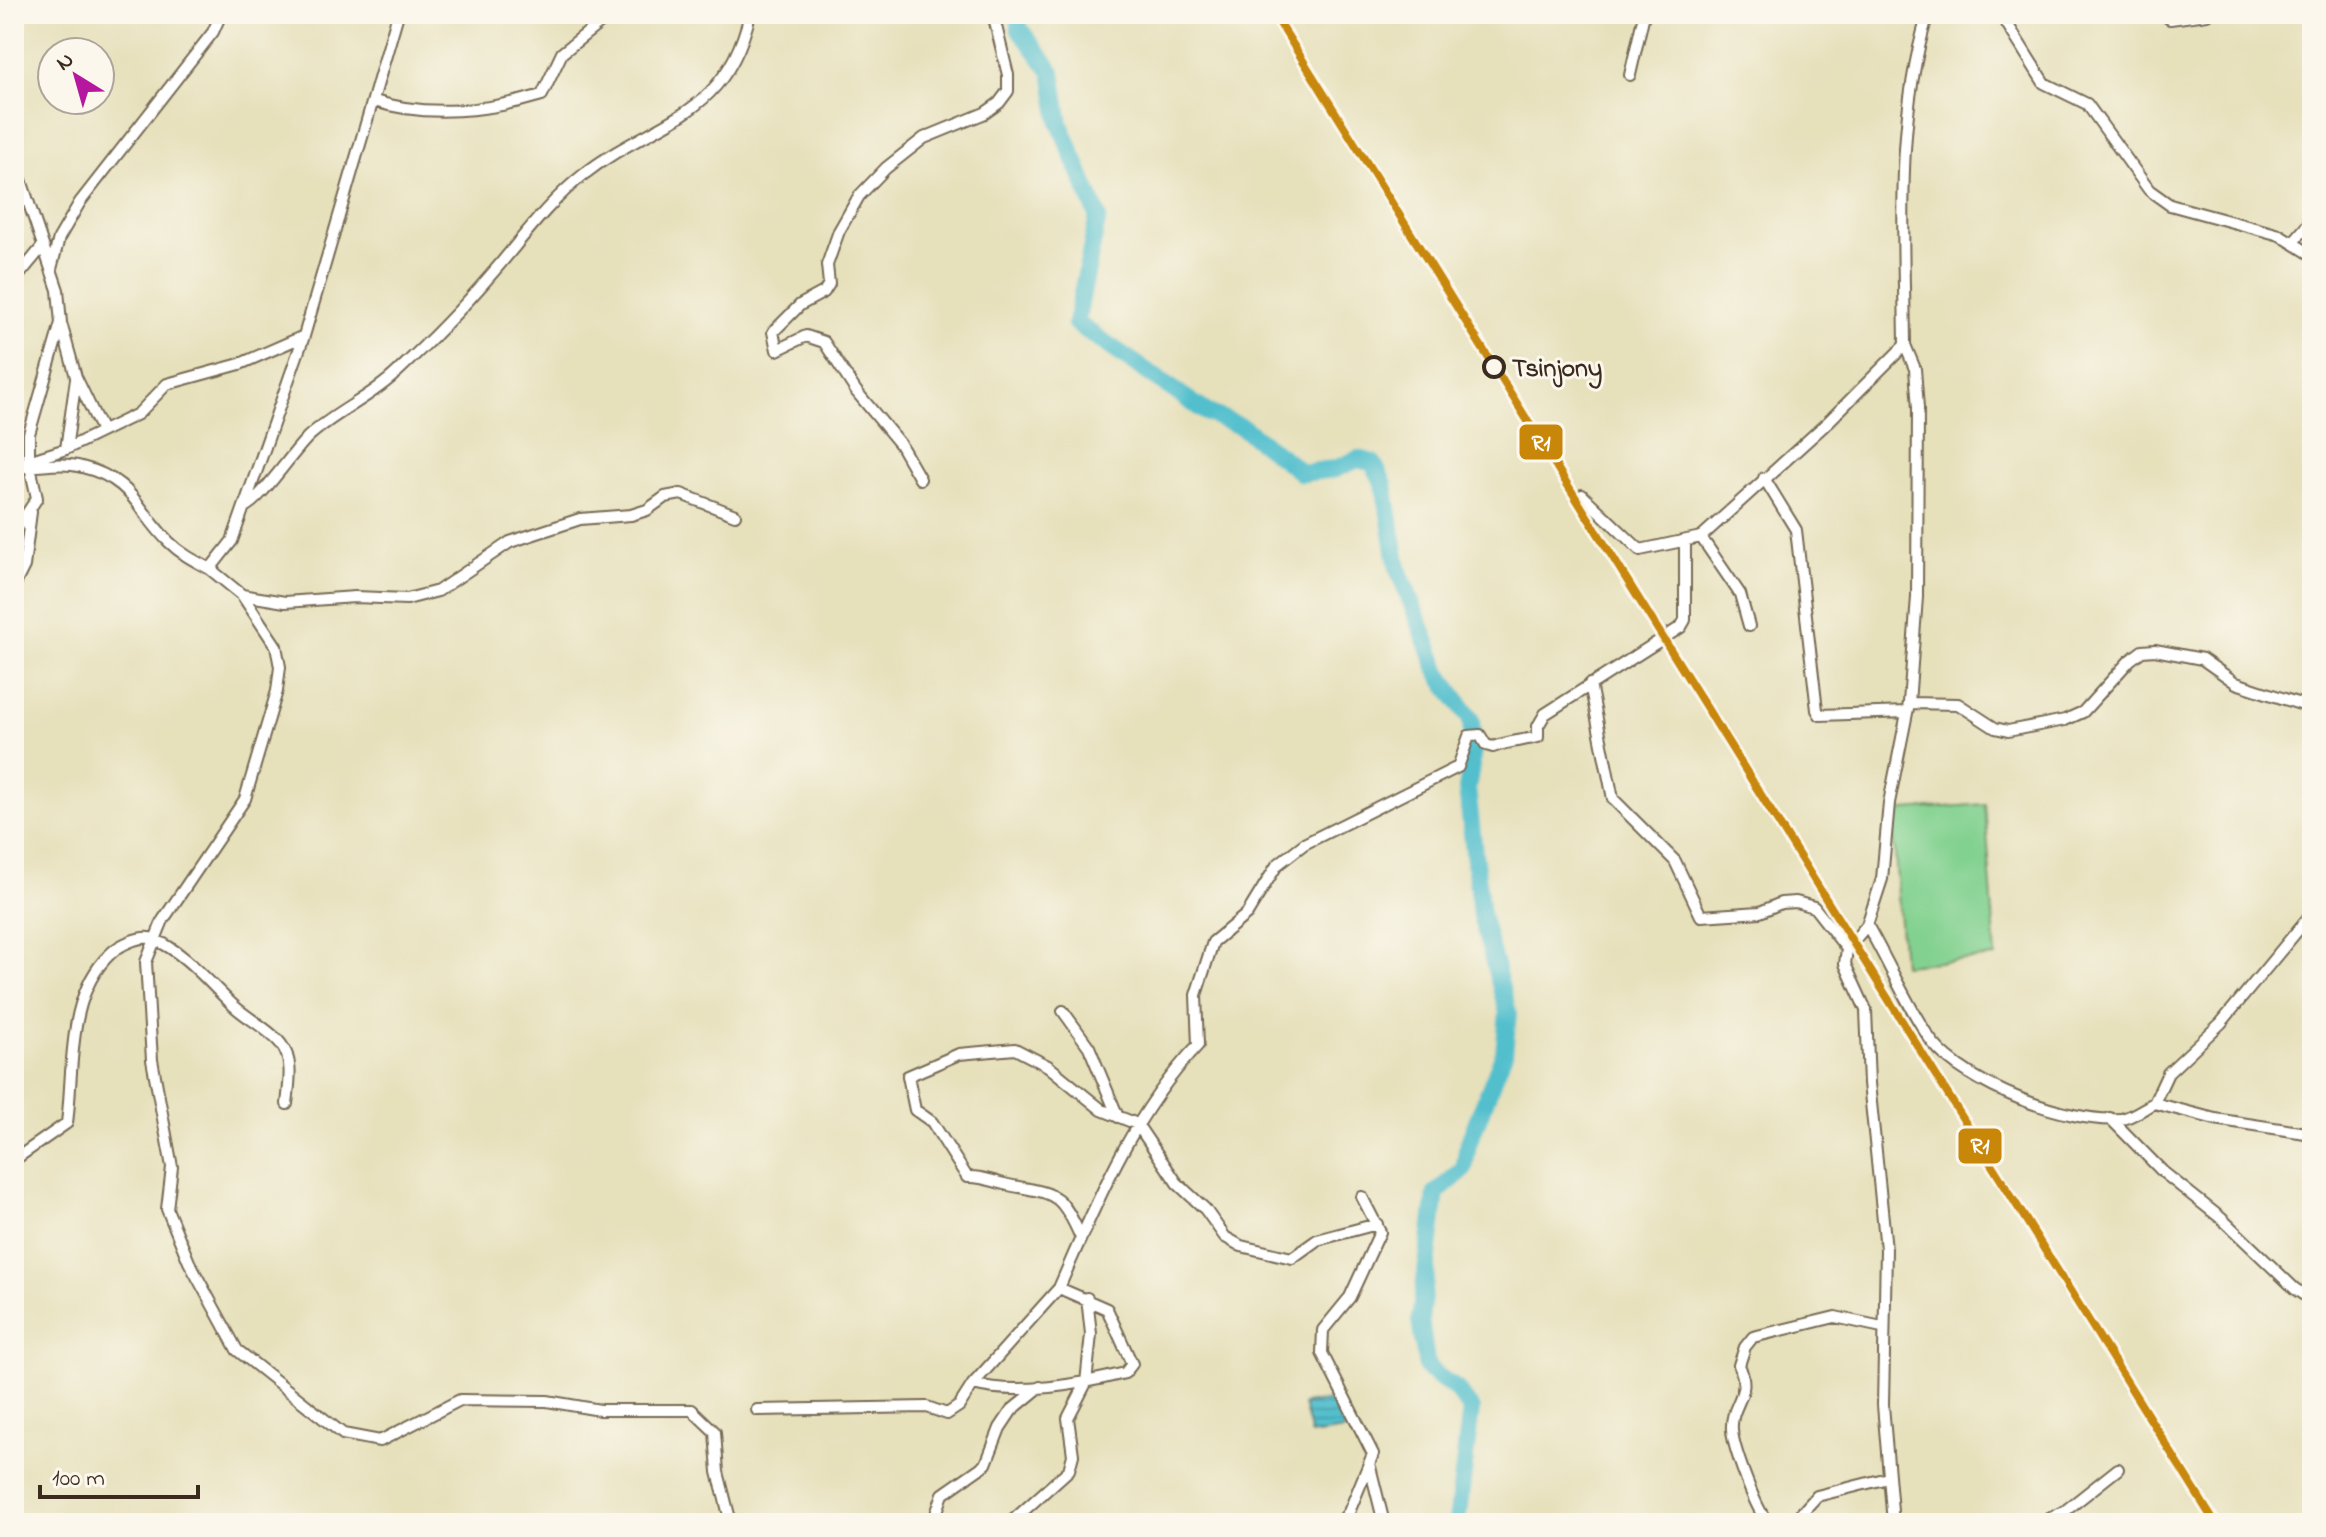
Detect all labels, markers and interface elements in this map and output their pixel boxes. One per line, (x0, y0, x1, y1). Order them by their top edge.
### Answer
north arrow (36, 36, 116, 116)
text: N (50, 45, 81, 80)
place label: Tsinjony (1512, 351, 1602, 389)
marker: Tsinjony (1483, 356, 1505, 378)
line badge: R1 (1518, 423, 1564, 461)
text: R1 (1531, 429, 1551, 461)
line badge: R1 (1957, 1127, 2003, 1165)
text: R1 (1970, 1132, 1990, 1164)
scale bar (40, 1449, 198, 1499)
text: 100 m (52, 1462, 105, 1497)

